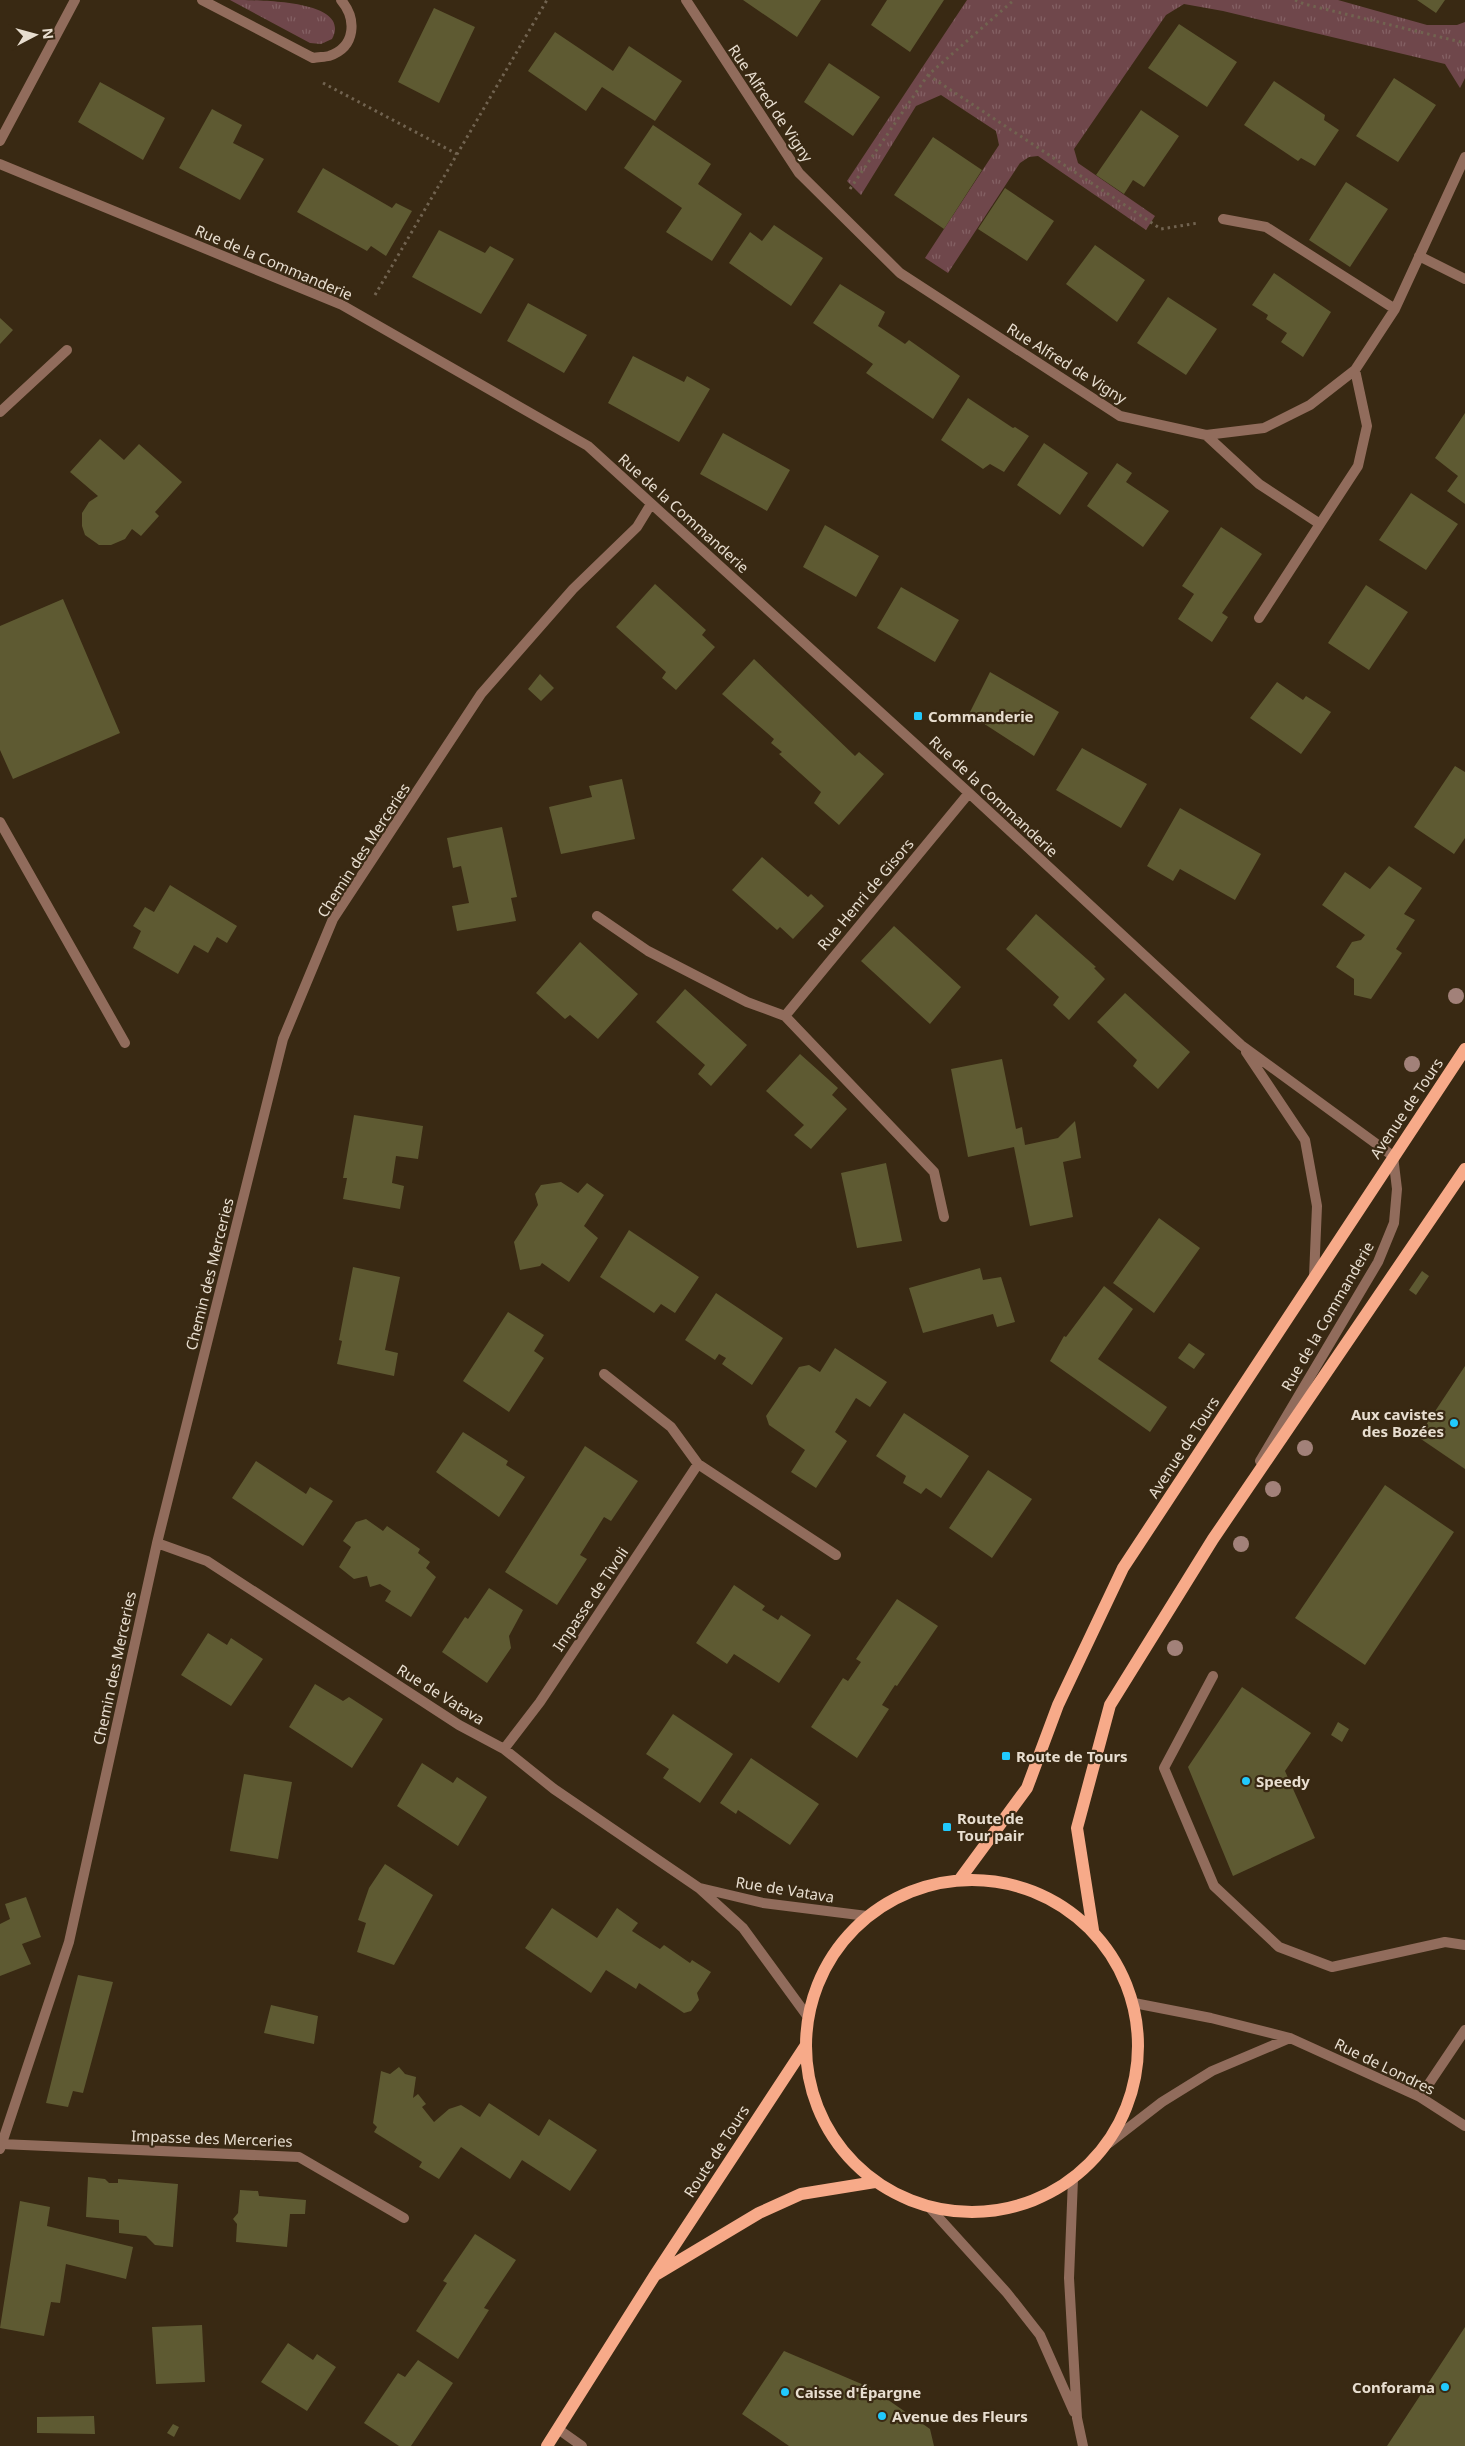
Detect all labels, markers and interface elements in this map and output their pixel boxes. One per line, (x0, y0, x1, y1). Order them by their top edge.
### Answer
north arrow (10, 10, 60, 60)
text: N (38, 27, 58, 40)
street label: Rue Alfred de Vigny (724, 40, 818, 166)
street label: Rue de la Commanderie (192, 220, 356, 304)
street label: Rue Alfred de Vigny (1003, 318, 1131, 408)
street label: Rue de la Commanderie (614, 449, 754, 577)
place label: Commanderie (928, 706, 1034, 726)
marker: Commanderie (912, 710, 924, 722)
street label: Rue de la Commanderie (925, 731, 1063, 861)
street label: Chemin des Merceries (312, 779, 414, 921)
street label: Rue Henri de Gisors (812, 834, 918, 954)
street label: Avenue de Tours (1365, 1054, 1447, 1162)
street label: Chemin des Merceries (180, 1196, 238, 1352)
street label: Rue de la Commanderie (1276, 1238, 1378, 1394)
street label: Avenue de Tours (1143, 1392, 1223, 1502)
place label: Aux cavistes des Bozées (1351, 1404, 1444, 1441)
marker: Aux cavistes des Bozées (1448, 1417, 1460, 1429)
street label: Impasse de Tivoli (548, 1543, 632, 1655)
street label: Chemin des Merceries (88, 1589, 140, 1747)
street label: Rue de Vatava (393, 1659, 489, 1729)
place label: Route de Tours (1016, 1746, 1128, 1766)
marker: Route de Tours (1000, 1750, 1012, 1762)
place label: Speedy (1256, 1771, 1310, 1791)
marker: Speedy (1240, 1775, 1252, 1787)
place label: Route de Tour pair (957, 1808, 1024, 1845)
marker: Route de Tour pair (941, 1821, 953, 1833)
street label: Rue de Vatava (734, 1871, 836, 1907)
street label: Rue de Londres (1331, 2033, 1439, 2099)
street label: Route de Tours (679, 2101, 753, 2201)
street label: Impasse des Merceries (131, 2125, 293, 2151)
place label: Conforama (1352, 2377, 1435, 2397)
marker: Conforama (1439, 2381, 1451, 2393)
place label: Caisse d'Épargne (795, 2382, 921, 2402)
marker: Caisse d'Épargne (779, 2386, 791, 2398)
place label: Avenue des Fleurs (892, 2406, 1028, 2426)
marker: Avenue des Fleurs (876, 2410, 888, 2422)

